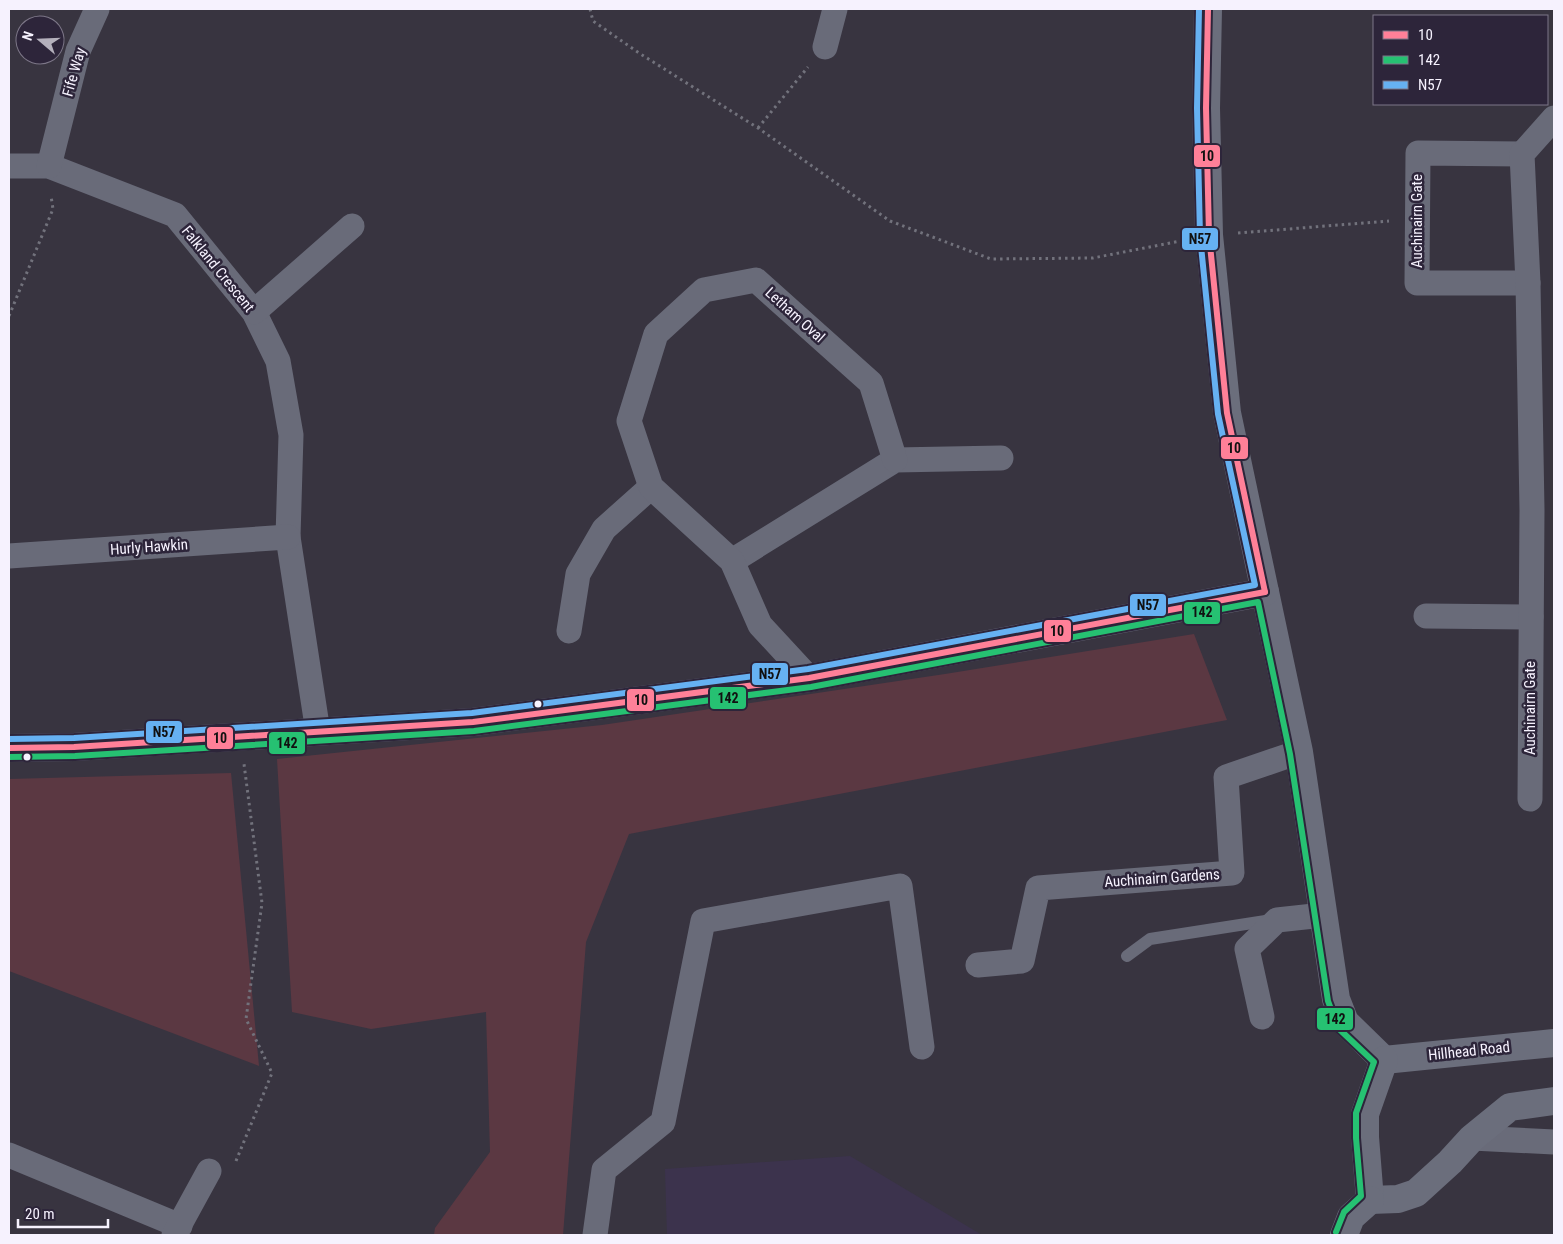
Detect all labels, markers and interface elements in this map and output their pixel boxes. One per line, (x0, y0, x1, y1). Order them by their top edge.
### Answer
north arrow (15, 15, 65, 65)
legend (1373, 15, 1548, 105)
text: 10 (1418, 26, 1433, 44)
text: N (19, 29, 37, 42)
street label: Fife Way (58, 45, 90, 99)
text: 142 (1418, 51, 1440, 69)
text: N57 (1418, 76, 1442, 94)
line badge: 10 (1193, 144, 1221, 168)
text: 10 (1200, 148, 1214, 164)
street label: Auchinairn Gate (1408, 174, 1426, 268)
street label: Falkland Crescent (178, 222, 258, 316)
line badge: N57 (1181, 227, 1219, 251)
text: N57 (1189, 231, 1211, 247)
street label: Letham Oval (762, 284, 828, 346)
line badge: 10 (1220, 436, 1249, 460)
text: 10 (1227, 440, 1241, 456)
street label: Hurly Hawkin (109, 535, 189, 559)
line badge: N57 (1129, 593, 1167, 617)
text: N57 (1137, 597, 1159, 613)
line badge: 142 (1183, 601, 1221, 625)
text: 142 (1191, 604, 1213, 620)
line badge: 10 (1043, 619, 1072, 643)
text: 10 (1050, 623, 1064, 639)
street label: Auchinairn Gate (1521, 661, 1539, 755)
line badge: N57 (751, 662, 789, 686)
text: N57 (759, 666, 781, 682)
line badge: 142 (709, 686, 747, 710)
line badge: 10 (626, 688, 655, 712)
text: 142 (717, 690, 739, 706)
text: 10 (634, 692, 648, 708)
unlabelled marker (533, 699, 543, 709)
line badge: N57 (145, 720, 183, 744)
text: N57 (153, 724, 175, 740)
line badge: 10 (206, 726, 234, 750)
text: 10 (213, 730, 227, 746)
line badge: 142 (268, 731, 306, 755)
text: 142 (276, 735, 298, 751)
unlabelled marker (22, 752, 32, 762)
street label: Auchinairn Gardens (1104, 865, 1220, 891)
line badge: 142 (1316, 1007, 1354, 1031)
text: 142 (1324, 1011, 1346, 1027)
street label: Hillhead Road (1427, 1038, 1511, 1064)
scale bar (18, 1196, 108, 1228)
text: 20 m (25, 1205, 55, 1223)

